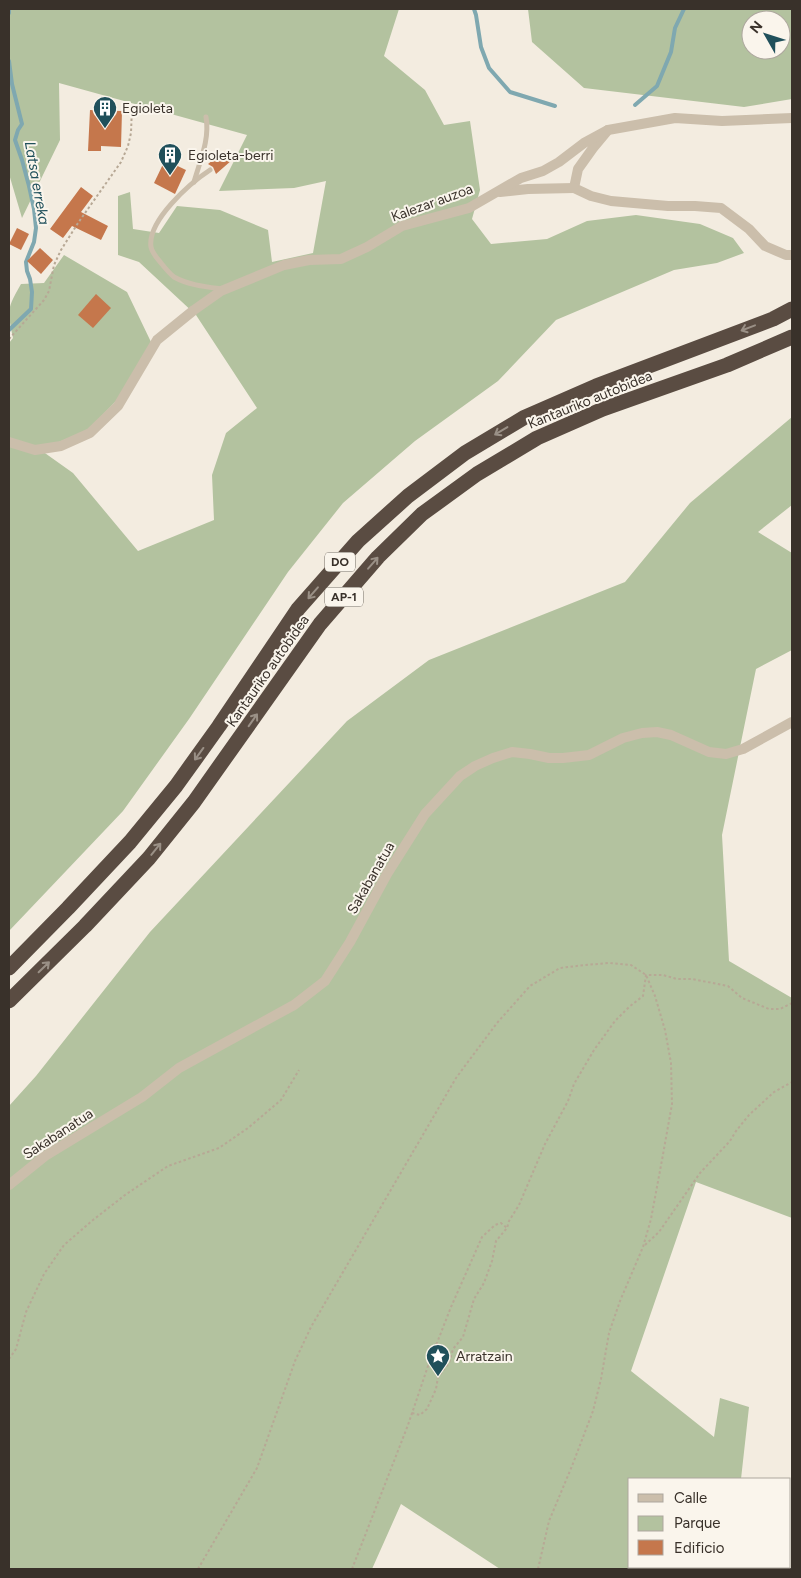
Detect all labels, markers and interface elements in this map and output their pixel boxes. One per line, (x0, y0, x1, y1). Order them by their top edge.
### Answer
north arrow (741, 10, 791, 60)
text: N (746, 18, 766, 37)
building icon: Egioleta (92, 95, 118, 129)
place label: Egioleta (122, 100, 173, 117)
water label: Latsa erreka (21, 140, 53, 226)
building icon: Egioleta-berri (157, 142, 183, 176)
place label: Egioleta-berri (188, 147, 273, 164)
street label: Kalezar auzoa (389, 180, 475, 226)
one-way arrow (741, 324, 756, 334)
street label: Kantauriko autobidea (525, 367, 655, 433)
one-way arrow (495, 427, 509, 437)
road number: DO (325, 552, 355, 572)
one-way arrow (367, 556, 379, 569)
one-way arrow (307, 586, 318, 599)
road number: AP-1 (325, 588, 363, 606)
street label: Kantauriko autobidea (223, 612, 313, 730)
one-way arrow (248, 713, 258, 727)
one-way arrow (193, 747, 204, 760)
street label: Sakabanatua (344, 839, 398, 917)
one-way arrow (150, 843, 161, 856)
one-way arrow (37, 961, 50, 973)
street label: Sakabanatua (20, 1105, 96, 1163)
place icon: Arratzain (425, 1343, 451, 1377)
place label: Arratzain (456, 1348, 513, 1365)
legend (628, 1478, 791, 1568)
text: Calle (674, 1489, 707, 1507)
text: Parque (674, 1514, 721, 1532)
text: Edificio (674, 1539, 725, 1557)

